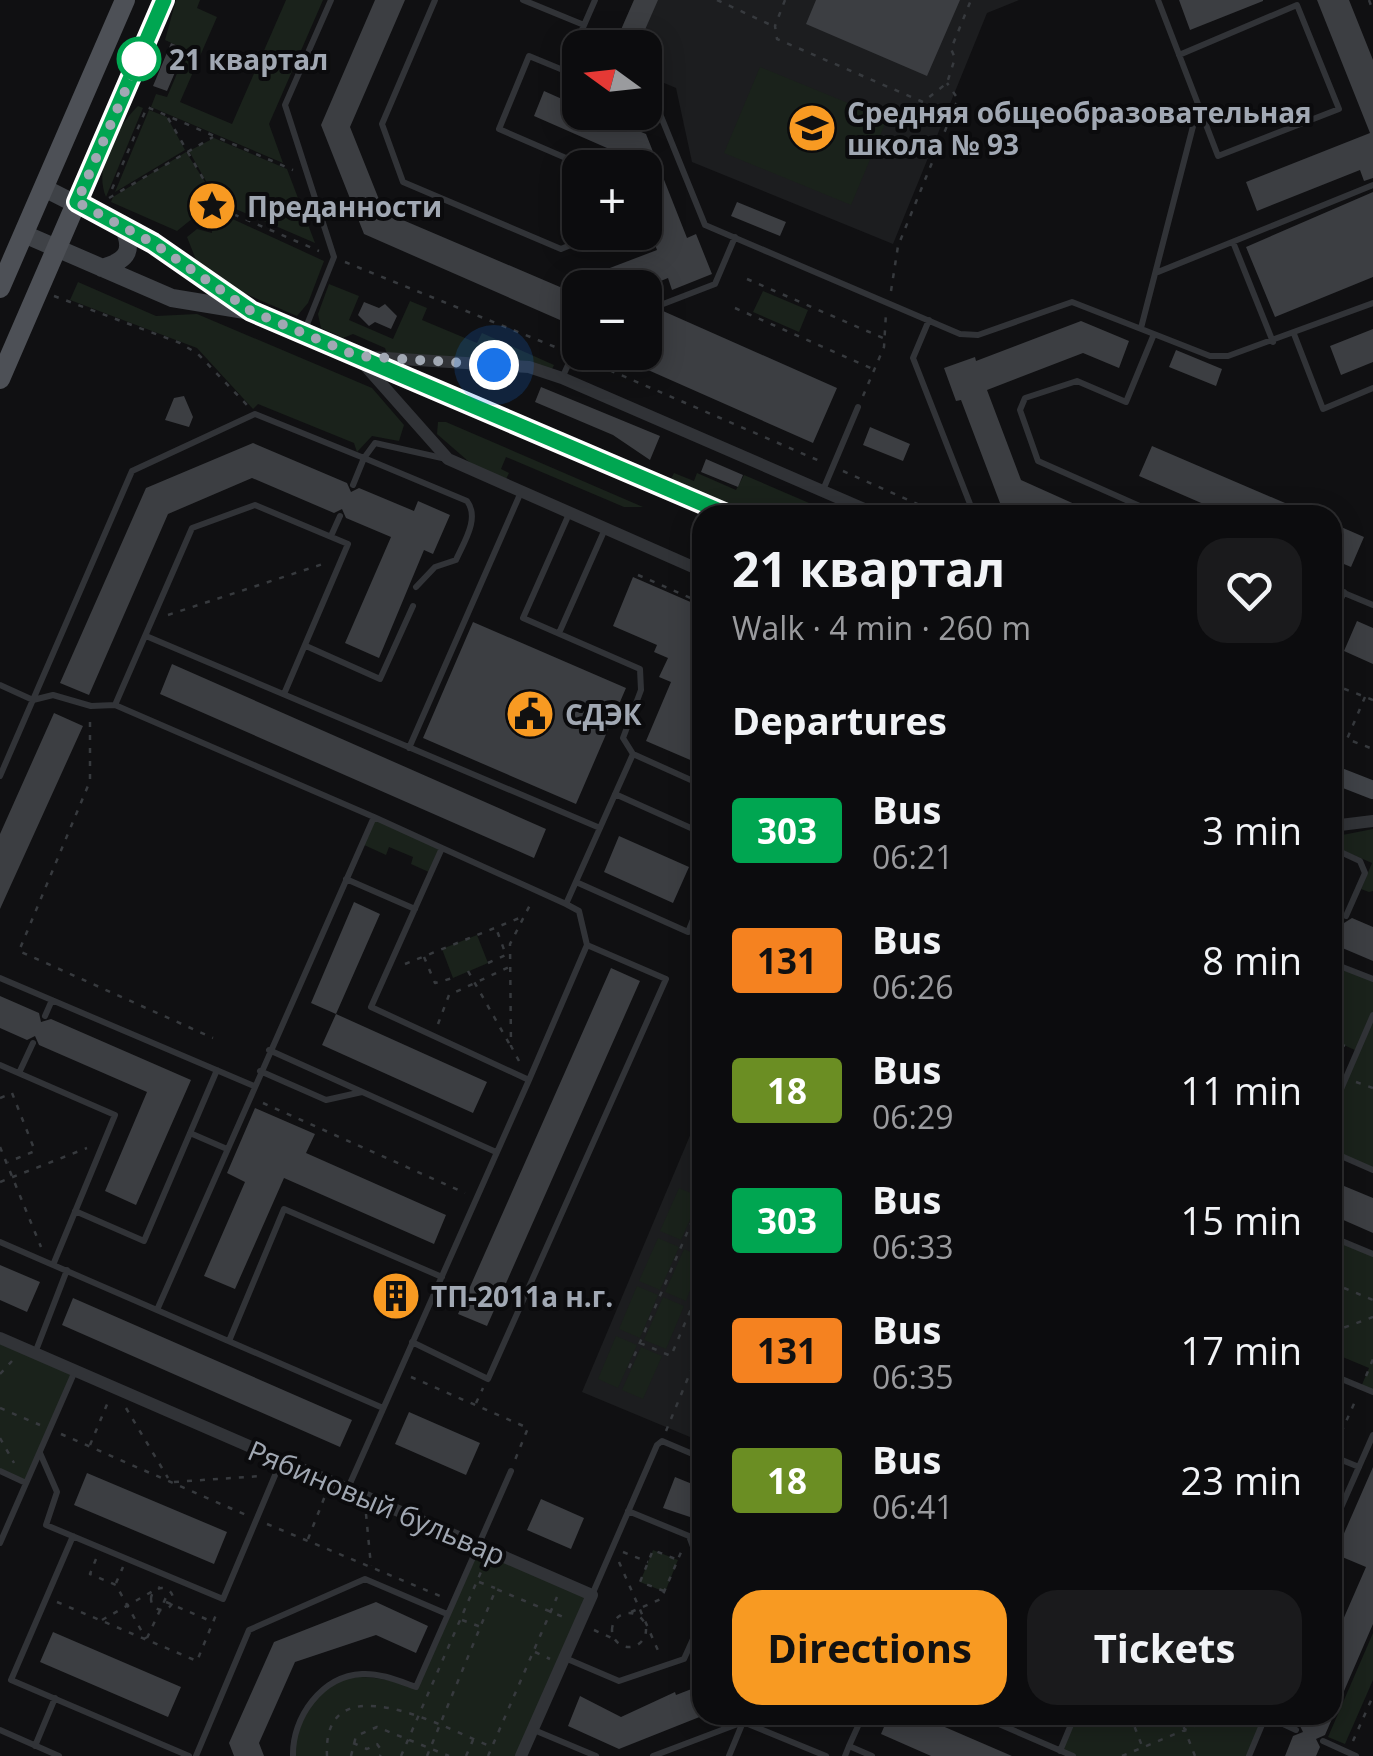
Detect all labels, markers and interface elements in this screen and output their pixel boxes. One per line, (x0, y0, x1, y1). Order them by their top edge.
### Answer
north arrow (562, 30, 662, 130)
map controls (562, 30, 662, 370)
marker: 21 квартал (118, 38, 160, 80)
place label: 21 квартал (169, 40, 328, 78)
place label: Средняя общеобразовательная школа № 93 (847, 93, 1312, 163)
school or university icon: Средняя общеобразовательная школа № 93 (786, 102, 838, 154)
button: + (562, 150, 662, 250)
place icon: Преданности (186, 180, 238, 232)
place label: Преданности (247, 187, 442, 225)
button: − (562, 270, 662, 370)
your location (469, 340, 519, 390)
text: 21 квартал (732, 536, 1005, 601)
button: heart (1197, 538, 1302, 643)
text: Walk · 4 min · 260 m (732, 606, 1031, 649)
public building icon: СДЭК (504, 688, 556, 740)
text: Departures (732, 694, 947, 746)
place label: СДЭК (565, 695, 642, 733)
text: Bus (872, 783, 941, 835)
text: 3 min (1202, 804, 1302, 856)
text: 303 (757, 807, 817, 854)
text: 06:21 (872, 835, 954, 878)
text: Bus (872, 913, 941, 965)
text: 8 min (1202, 934, 1302, 986)
text: 131 (757, 937, 817, 984)
text: 06:26 (872, 965, 954, 1008)
text: Bus (872, 1043, 941, 1095)
text: 11 min (1181, 1064, 1302, 1116)
text: 18 (767, 1067, 807, 1114)
text: 06:29 (872, 1095, 954, 1138)
text: Bus (872, 1173, 941, 1225)
text: 15 min (1181, 1194, 1302, 1246)
text: 303 (757, 1197, 817, 1244)
text: 06:33 (872, 1225, 954, 1268)
building icon: ТП-2011а н.г. (370, 1270, 422, 1322)
place label: ТП-2011а н.г. (431, 1277, 613, 1315)
text: Bus (872, 1303, 941, 1355)
text: 17 min (1181, 1324, 1302, 1376)
text: 131 (757, 1327, 817, 1374)
text: 06:35 (872, 1355, 954, 1398)
street label: Рябиновый бульвар (243, 1431, 511, 1573)
text: Bus (872, 1433, 941, 1485)
text: 23 min (1181, 1454, 1302, 1506)
text: 18 (767, 1457, 807, 1504)
text: 06:41 (872, 1485, 954, 1528)
button: Directions (732, 1590, 1007, 1705)
button: Tickets (1027, 1590, 1302, 1705)

